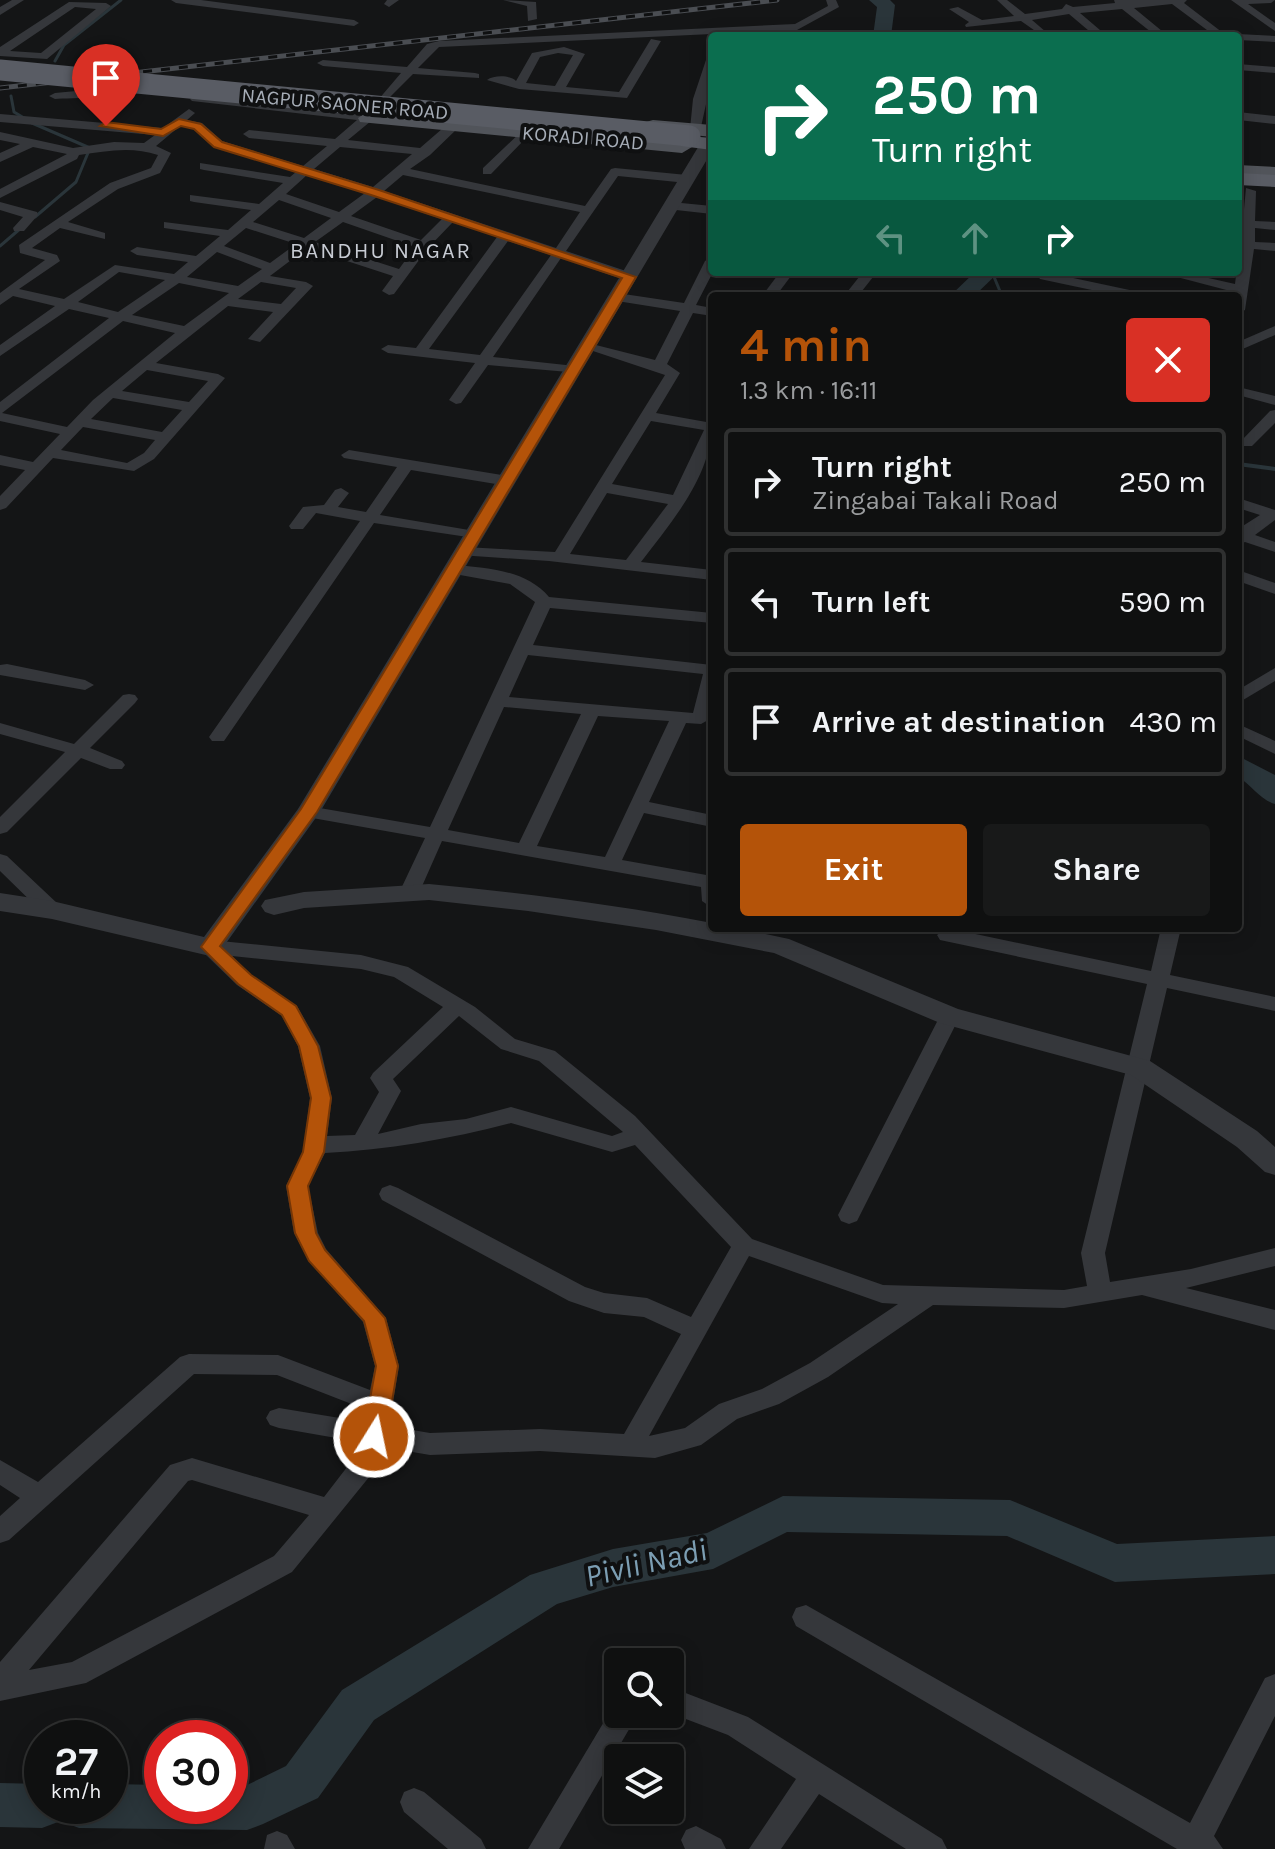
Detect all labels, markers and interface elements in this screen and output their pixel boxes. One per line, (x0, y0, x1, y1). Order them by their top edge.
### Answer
pin (72, 44, 140, 126)
icon: arrive (84, 56, 128, 100)
text: 250 m (872, 62, 1041, 127)
icon: right (740, 64, 844, 168)
street label: NAGPUR SAONER ROAD (241, 84, 449, 124)
street label: KORADI ROAD (521, 121, 645, 155)
text: Turn right (872, 129, 1032, 171)
icon: left (869, 216, 913, 260)
icon: ahead (953, 216, 997, 260)
icon: right (1037, 216, 1081, 260)
district label: BANDHU NAGAR (290, 238, 472, 264)
text: 4 min (740, 317, 872, 373)
button: close (1126, 318, 1210, 402)
text: 1.3 km · 16:11 (740, 375, 877, 406)
text: Turn right (812, 449, 952, 485)
icon: right (744, 460, 788, 504)
text: 250 m (1119, 464, 1206, 500)
text: Zingabai Takali Road (812, 485, 1059, 516)
icon: left (744, 580, 788, 624)
text: Turn left (812, 584, 930, 620)
text: 590 m (1119, 584, 1206, 620)
icon: arrive (744, 700, 788, 744)
text: Arrive at destination (812, 704, 1106, 740)
text: 430 m (1130, 704, 1217, 740)
button: Exit (740, 824, 967, 916)
button: Share (983, 824, 1210, 916)
position arrow (332, 1395, 416, 1479)
water label: Pivli Nadi (581, 1531, 711, 1595)
map controls (604, 1648, 684, 1824)
button: search (604, 1648, 684, 1728)
speed limit sign: 30 (144, 1720, 248, 1824)
text: 27 (54, 1738, 98, 1785)
button: layers (604, 1744, 684, 1824)
text: km/h (51, 1780, 101, 1803)

